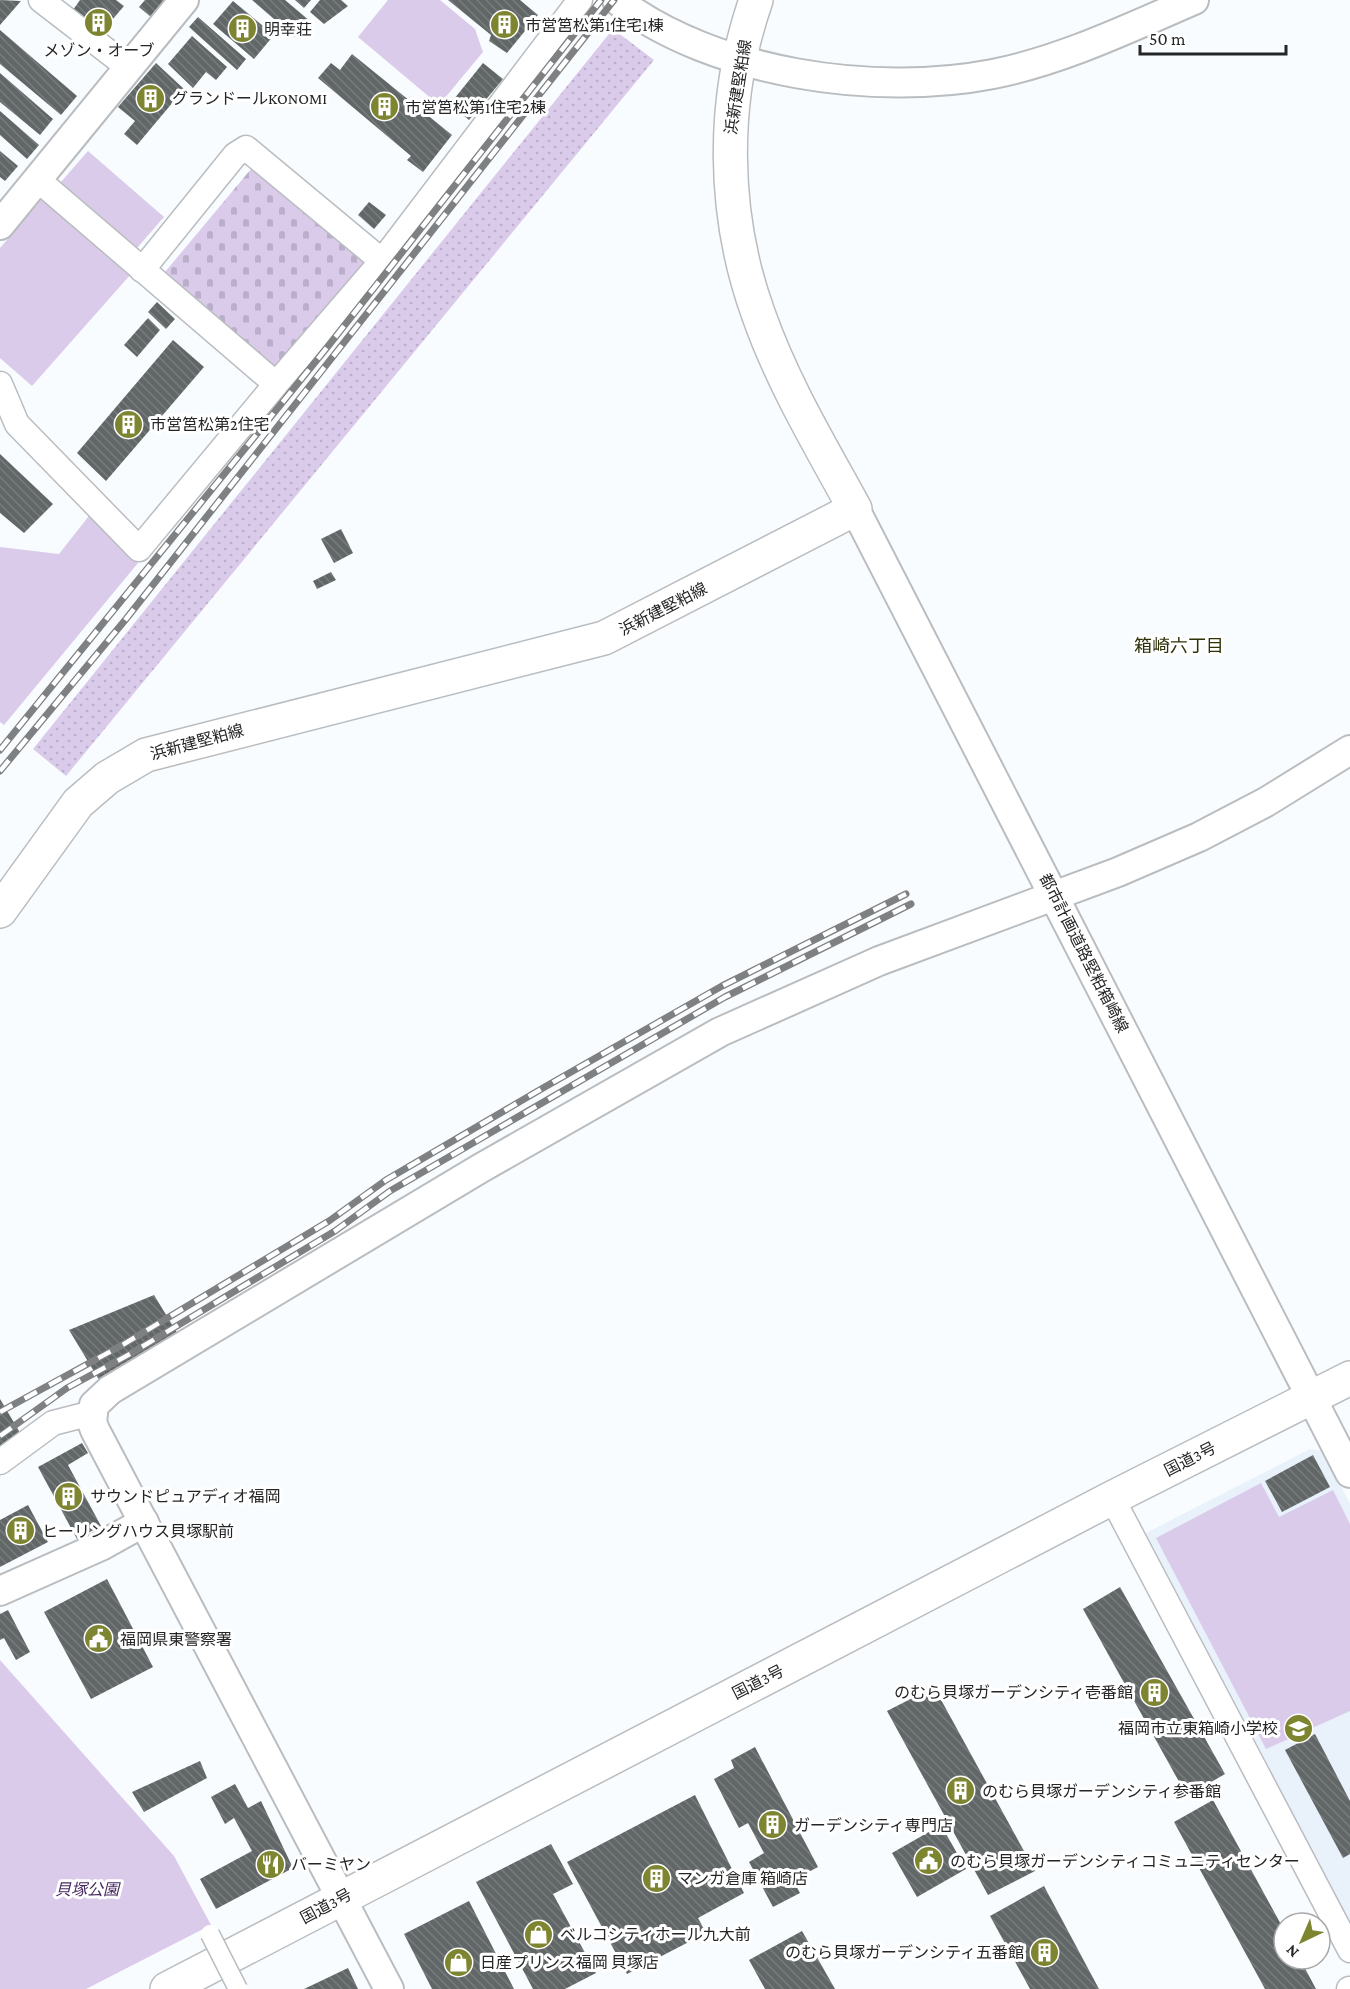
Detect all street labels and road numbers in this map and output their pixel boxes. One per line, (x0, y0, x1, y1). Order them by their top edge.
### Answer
street label: 浜新建堅粕線 (722, 38, 754, 136)
street label: 浜新建堅粕線 (616, 580, 710, 638)
street label: 浜新建堅粕線 (148, 721, 246, 763)
street label: 都市計画道路堅粕箱崎線 (1036, 871, 1132, 1035)
street label: 国道3号 (1161, 1439, 1219, 1479)
street label: 国道3号 (729, 1662, 787, 1702)
street label: 国道3号 (297, 1885, 355, 1927)

